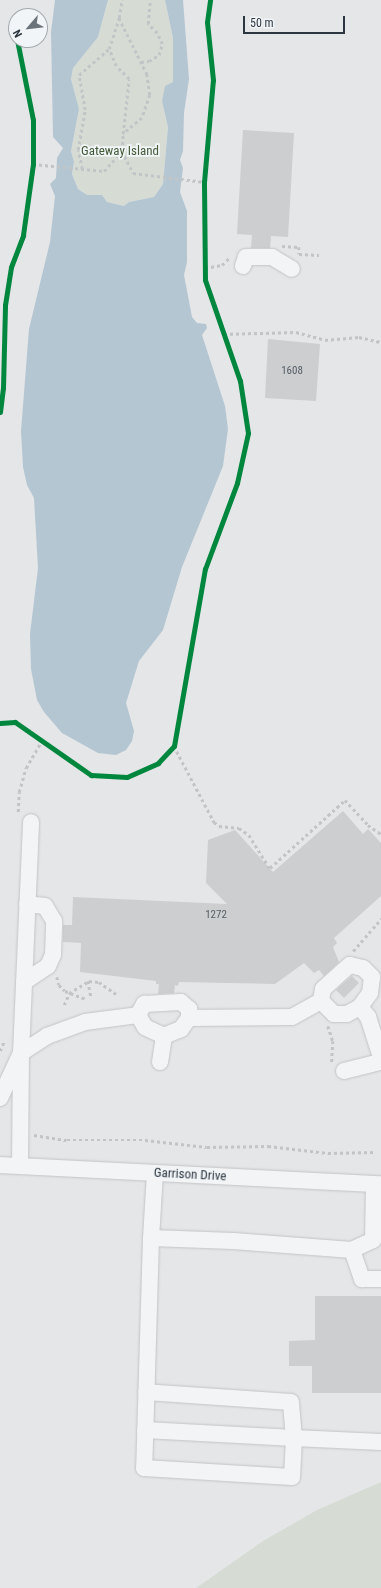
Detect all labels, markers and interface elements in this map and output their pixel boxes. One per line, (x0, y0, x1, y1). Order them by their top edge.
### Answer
north arrow (8, 8, 48, 48)
scale bar (245, 8, 347, 34)
text: 50 m (250, 16, 274, 30)
text: N (11, 27, 25, 39)
park label: Gateway Island (81, 143, 159, 159)
house number: 1608 (281, 364, 303, 378)
house number: 1272 (205, 908, 227, 922)
street label: Garrison Drive (153, 1165, 227, 1185)

